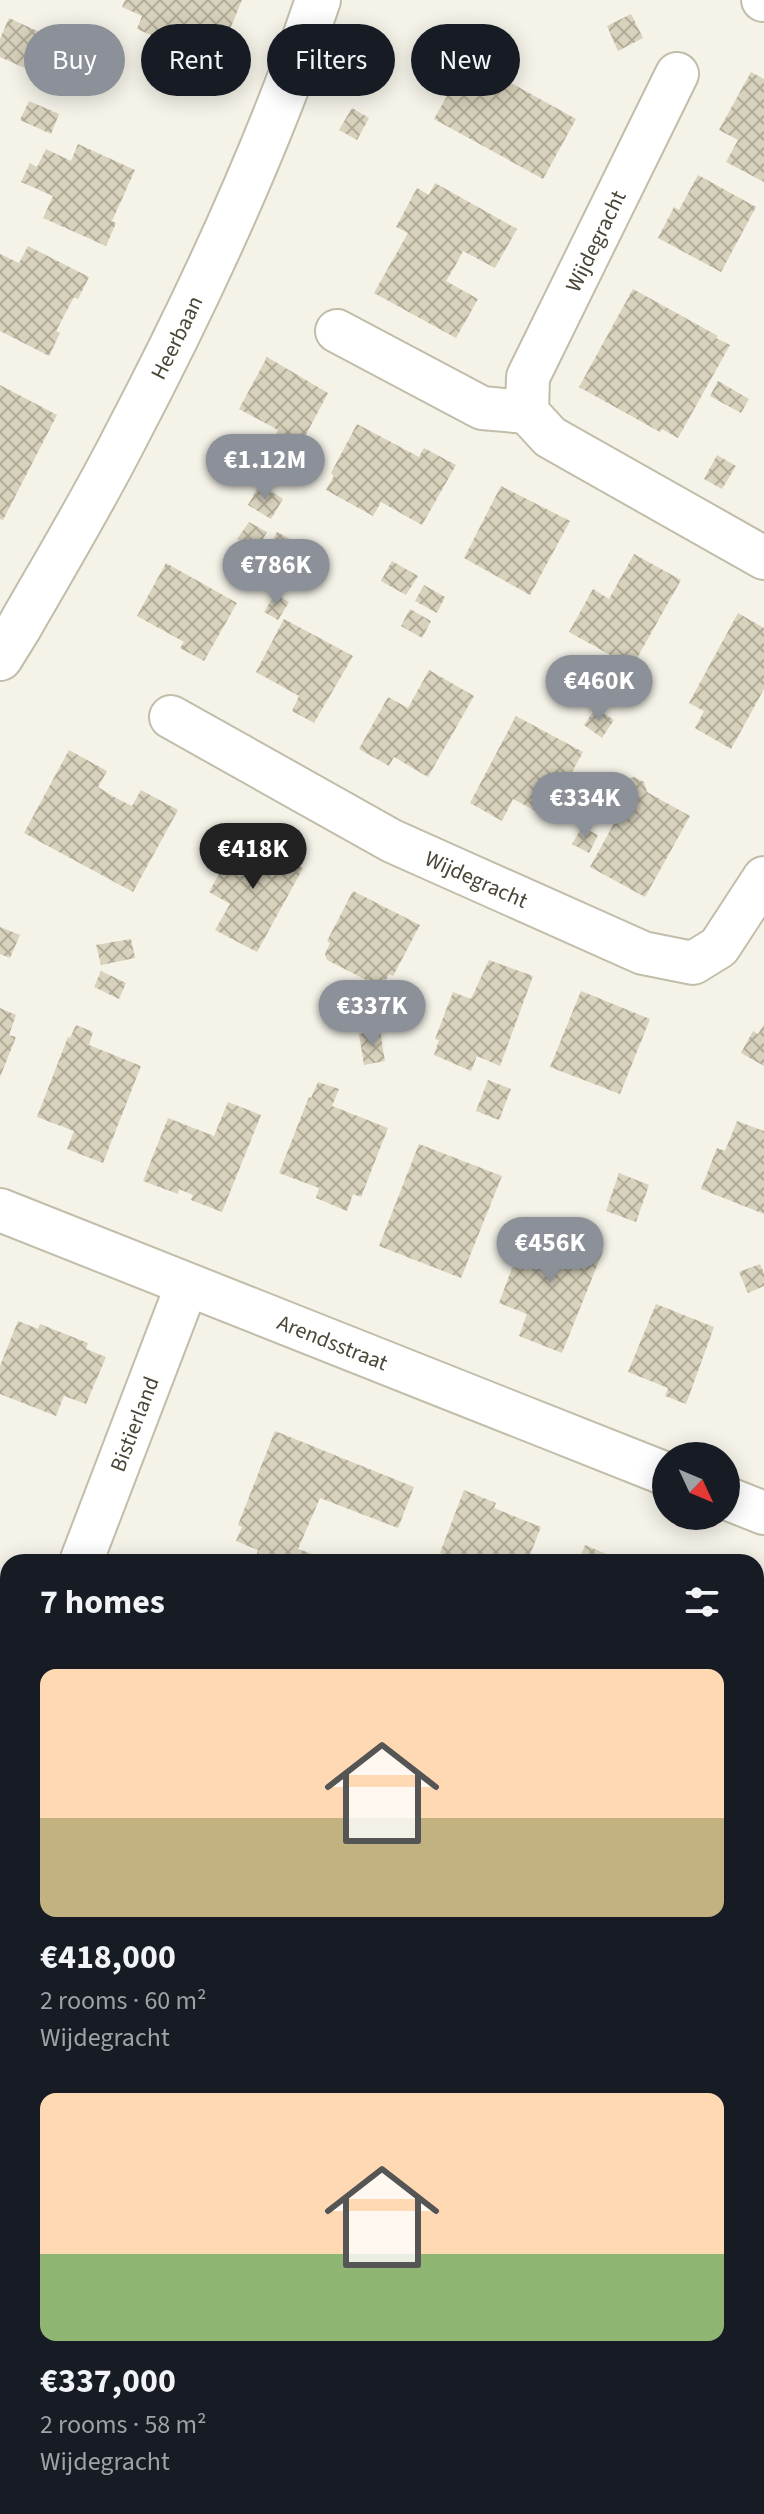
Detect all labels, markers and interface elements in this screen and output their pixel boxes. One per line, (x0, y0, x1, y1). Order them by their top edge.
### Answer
chip: Buy (24, 24, 125, 96)
chip: Rent (141, 24, 251, 96)
chip: Filters (267, 24, 395, 96)
chip: New (411, 24, 520, 96)
street label: Wijdegracht (557, 185, 635, 298)
street label: Heerbaan (143, 290, 211, 385)
pin: €1.12M (200, 434, 330, 502)
text: €1.12M (224, 441, 306, 478)
pin: €786K (220, 539, 332, 607)
text: €786K (241, 546, 311, 583)
pin: €460K (543, 655, 655, 723)
text: €460K (564, 662, 634, 699)
pin: €334K (529, 772, 641, 840)
text: €334K (550, 779, 620, 816)
pin: €418K (197, 823, 309, 891)
text: €418K (218, 830, 288, 867)
street label: Wijdegracht (419, 843, 533, 917)
pin: €337K (316, 980, 428, 1048)
text: €337K (337, 987, 407, 1024)
pin: €456K (494, 1217, 606, 1285)
text: €456K (515, 1224, 585, 1261)
street label: Arendsstraat (272, 1307, 393, 1379)
street label: Bistierland (102, 1372, 168, 1476)
north arrow (652, 1442, 740, 1530)
map controls (652, 1442, 740, 1530)
text: 7 homes (40, 1578, 165, 1627)
icon: filters (680, 1580, 724, 1624)
icon: home (310, 1721, 454, 1865)
text: €418,000 (40, 1933, 176, 1982)
text: 2 rooms · 60 m² (40, 1982, 207, 2019)
text: Wijdegracht (40, 2019, 170, 2056)
icon: home (310, 2145, 454, 2289)
text: €337,000 (40, 2357, 176, 2406)
text: 2 rooms · 58 m² (40, 2406, 207, 2443)
text: Wijdegracht (40, 2443, 170, 2480)

